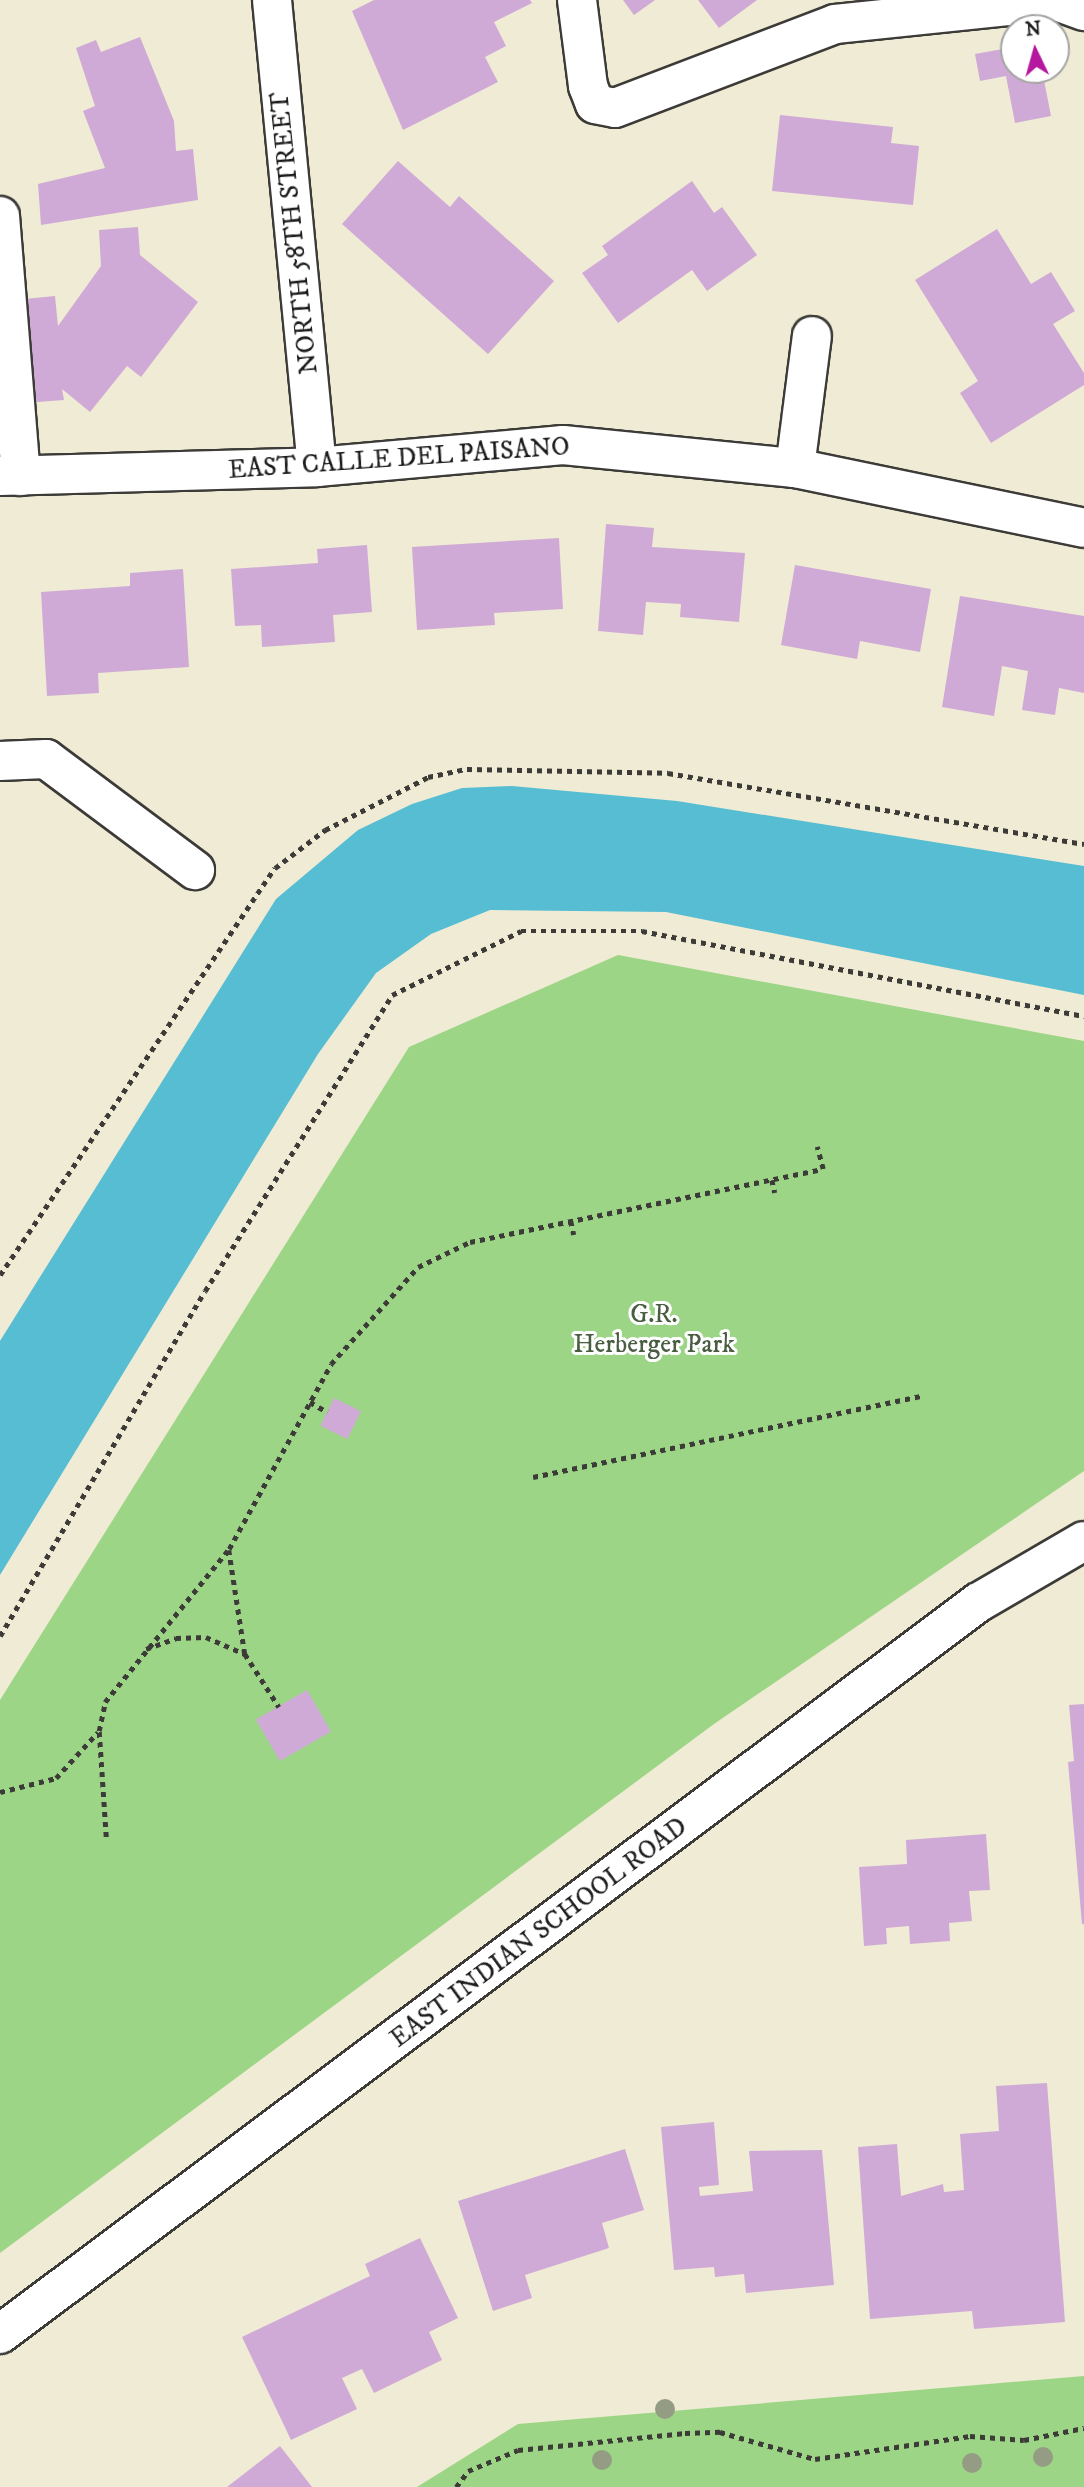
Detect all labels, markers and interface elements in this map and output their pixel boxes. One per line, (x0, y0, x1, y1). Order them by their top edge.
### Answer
north arrow (1000, 14, 1070, 84)
text: N (1025, 17, 1042, 42)
street label: NORTH 58TH STREET (265, 90, 325, 376)
street label: EAST CALLE DEL PAISANO (227, 431, 571, 487)
park label: G.R. Herberger Park (573, 1299, 735, 1360)
street label: EAST INDIAN SCHOOL ROAD (384, 1811, 694, 2055)

